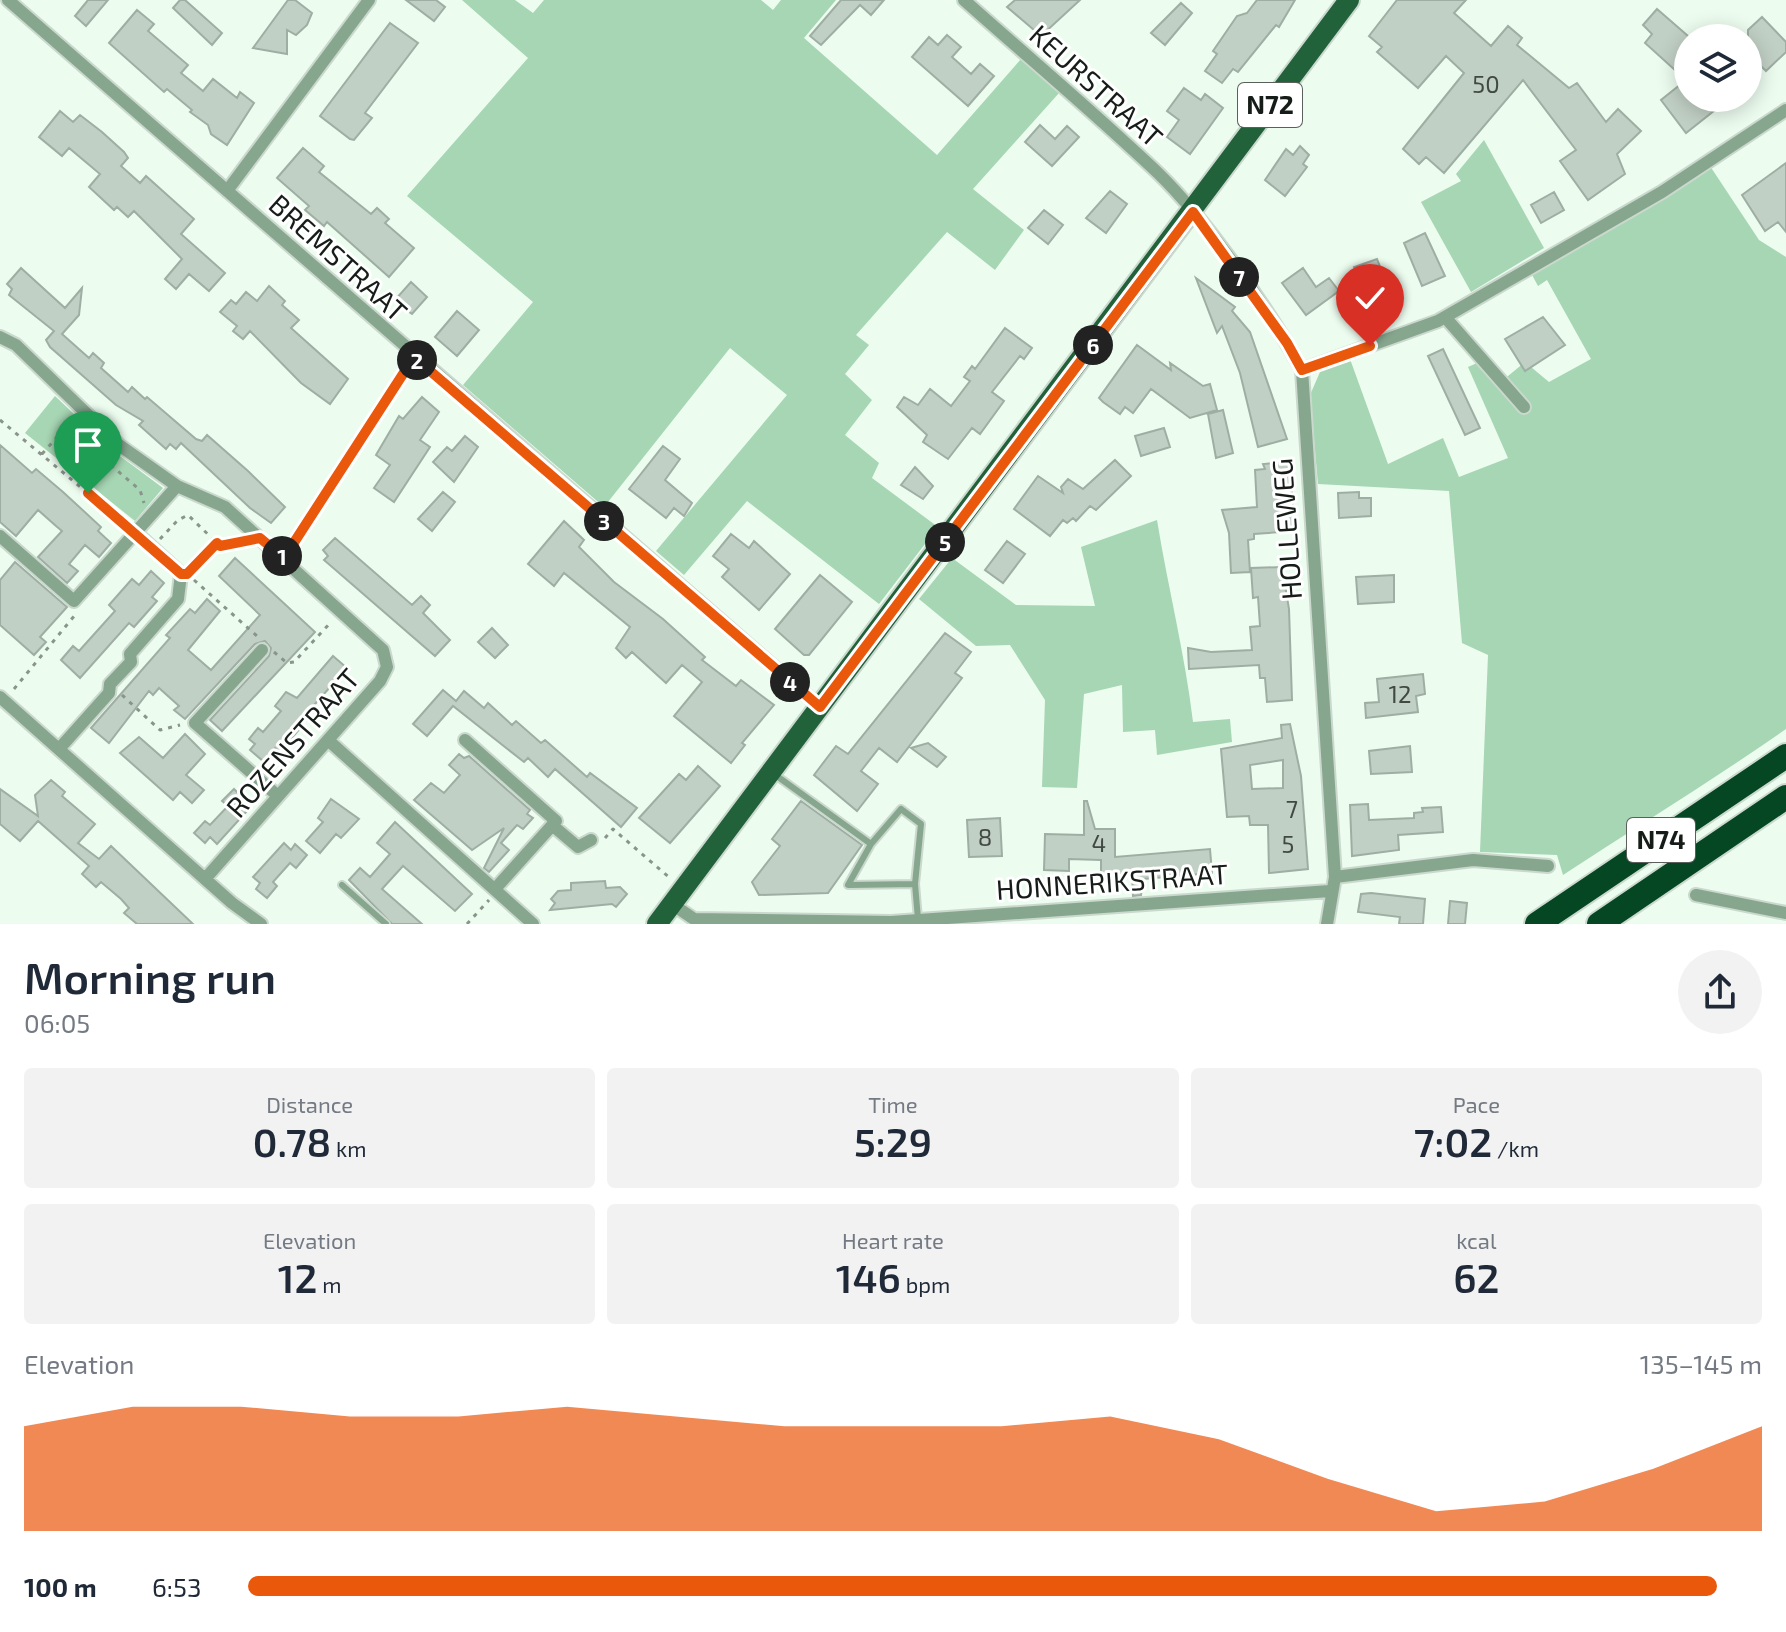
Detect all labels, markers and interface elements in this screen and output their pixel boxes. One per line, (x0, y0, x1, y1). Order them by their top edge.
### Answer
street label: KEURSTRAAT (1023, 17, 1170, 154)
map controls (1674, 24, 1762, 112)
button: layers (1674, 24, 1762, 112)
house number: 50 (1472, 69, 1500, 98)
road number: N72 (1238, 83, 1302, 127)
street label: BREMSTRAAT (263, 187, 415, 328)
pin: 7 (1219, 257, 1259, 297)
text: 7 (1233, 264, 1245, 290)
pin (1336, 264, 1404, 346)
icon: check (1348, 276, 1392, 320)
pin: 6 (1073, 325, 1113, 365)
text: 6 (1087, 332, 1099, 358)
pin: 2 (397, 340, 437, 380)
text: 2 (411, 347, 423, 373)
pin (54, 411, 122, 493)
icon: arrive (66, 423, 110, 467)
street label: HOLLEWEG (1264, 457, 1308, 601)
pin: 3 (584, 501, 624, 541)
text: 3 (598, 508, 610, 534)
pin: 5 (925, 522, 965, 562)
text: 5 (939, 529, 951, 555)
pin: 1 (262, 536, 302, 576)
text: 1 (277, 543, 287, 569)
street label: ROZENSTRAAT (218, 661, 366, 824)
pin: 4 (770, 662, 810, 702)
text: 4 (783, 669, 797, 695)
house number: 12 (1388, 679, 1412, 708)
house number: 7 (1286, 794, 1298, 823)
road number: N74 (1627, 818, 1695, 862)
house number: 8 (978, 822, 992, 851)
house number: 4 (1092, 828, 1106, 857)
house number: 5 (1282, 829, 1294, 858)
street label: HONNERIKSTRAAT (995, 856, 1229, 906)
text: Morning run (24, 950, 276, 1003)
button: share (1678, 950, 1762, 1034)
text: 06:05 (24, 1007, 90, 1038)
text: Distance (266, 1091, 353, 1117)
text: Time (868, 1091, 918, 1117)
text: Pace (1453, 1091, 1500, 1117)
text: 0.78 (253, 1117, 331, 1165)
text: 5:29 (854, 1117, 932, 1165)
text: 7:02 (1414, 1117, 1492, 1165)
text: km (331, 1135, 367, 1161)
text: /km (1492, 1135, 1539, 1161)
text: Elevation (263, 1227, 356, 1253)
text: Heart rate (842, 1227, 944, 1253)
text: kcal (1456, 1227, 1496, 1253)
text: 12 (278, 1253, 317, 1301)
text: 146 (836, 1253, 901, 1301)
text: 62 (1453, 1253, 1499, 1301)
text: m (317, 1271, 342, 1297)
text: bpm (901, 1271, 950, 1297)
text: Elevation (24, 1348, 134, 1379)
text: 135–145 m (1640, 1348, 1762, 1379)
text: 100 m (24, 1571, 97, 1602)
text: 6:53 (152, 1571, 201, 1602)

